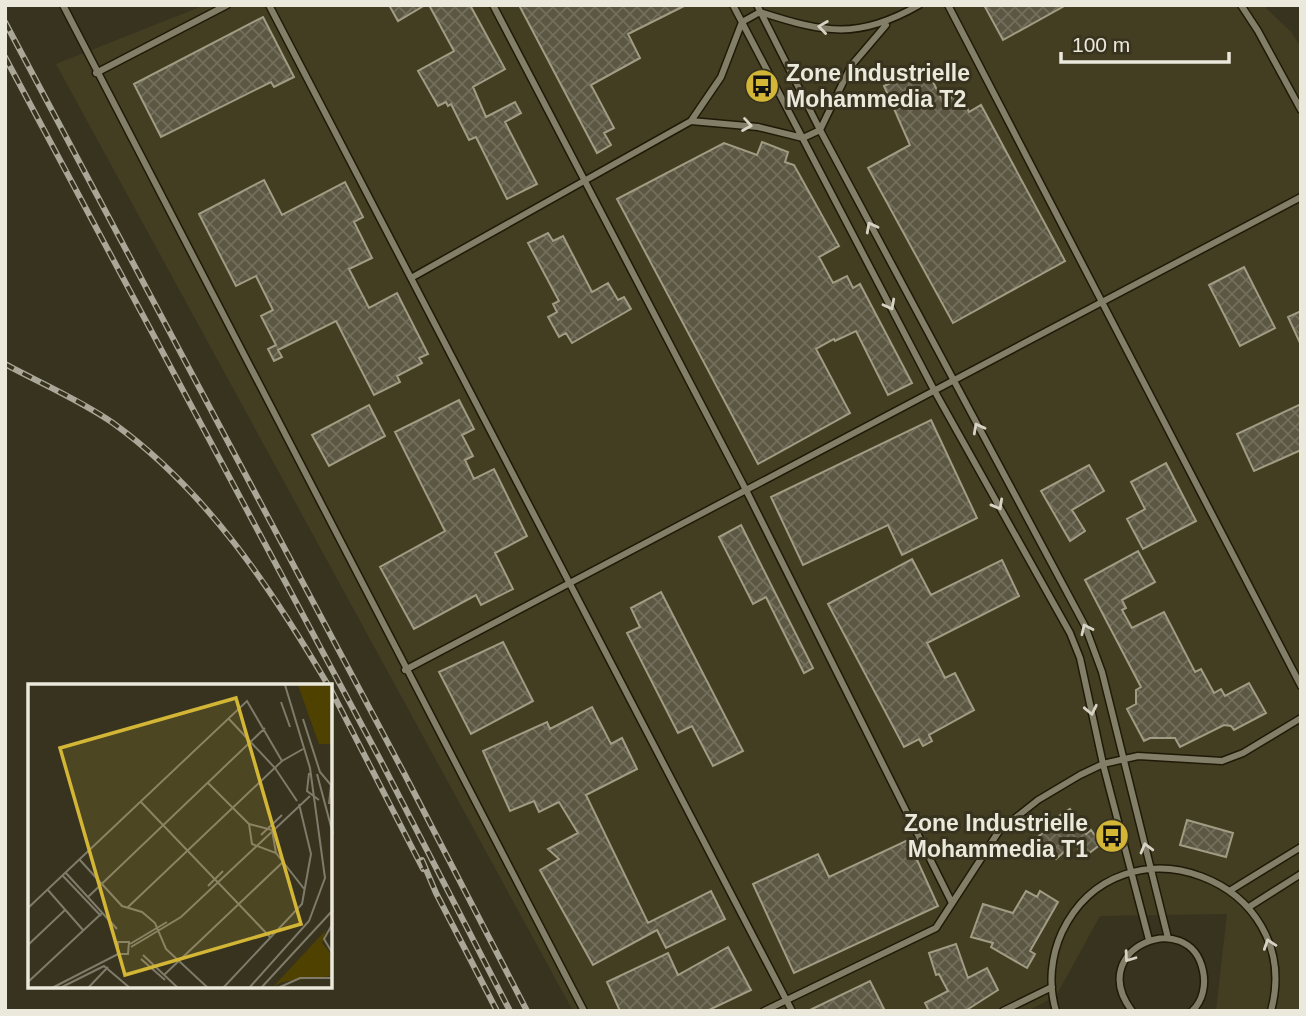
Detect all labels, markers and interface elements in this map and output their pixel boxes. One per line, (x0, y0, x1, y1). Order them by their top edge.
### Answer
one-way arrow (817, 20, 829, 35)
scale bar (1061, 21, 1229, 65)
text: 100 m (1072, 33, 1130, 56)
place label: Zone Industrielle Mohammedia T2 (786, 60, 970, 112)
bus stop icon: Zone Industrielle Mohammedia T2 (743, 67, 781, 105)
one-way arrow (742, 117, 753, 132)
one-way arrow (866, 222, 880, 235)
one-way arrow (881, 297, 895, 310)
one-way arrow (973, 423, 987, 435)
one-way arrow (990, 497, 1003, 510)
one-way arrow (1080, 624, 1094, 636)
inset map (28, 684, 332, 988)
one-way arrow (1083, 704, 1098, 716)
place label: Zone Industrielle Mohammedia T1 (904, 810, 1088, 862)
bus stop icon: Zone Industrielle Mohammedia T1 (1093, 817, 1131, 855)
one-way arrow (1140, 842, 1154, 854)
one-way arrow (1263, 938, 1277, 950)
one-way arrow (1125, 949, 1137, 961)

